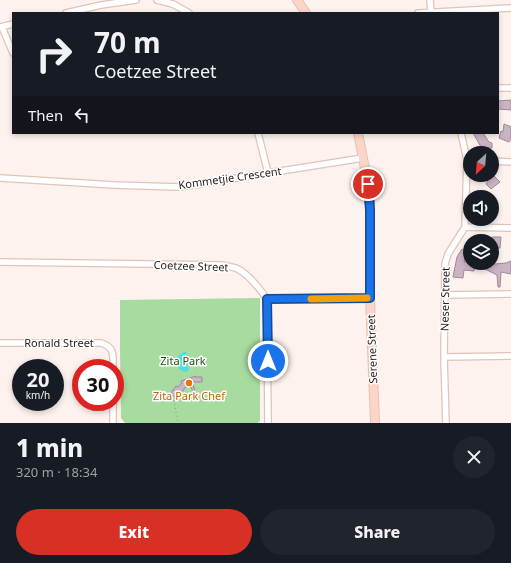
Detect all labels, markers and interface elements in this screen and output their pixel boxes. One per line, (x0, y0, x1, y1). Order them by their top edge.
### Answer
text: 70 m (94, 23, 161, 61)
icon: right (28, 28, 80, 80)
text: Coetzee Street (94, 59, 217, 83)
icon: left (71, 104, 93, 126)
text: Then (28, 105, 63, 125)
north arrow (463, 146, 499, 182)
map controls (463, 146, 499, 270)
street label: Kommetjie Crescent (177, 163, 282, 192)
pin (351, 167, 385, 201)
icon: arrive (357, 173, 379, 195)
button: sound (463, 190, 499, 226)
button: layers (463, 234, 499, 270)
street label: Coetzee Street (153, 257, 229, 274)
street label: Neser Street (436, 267, 453, 331)
street label: Serene Street (363, 314, 380, 384)
street label: Ronald Street (24, 335, 94, 350)
position arrow (247, 340, 289, 382)
park label: Zita Park (160, 353, 206, 368)
speed limit sign: 30 (72, 359, 124, 411)
text: 20 (27, 366, 49, 393)
marker: Zita Park Chef (184, 378, 194, 388)
text: km/h (26, 388, 50, 402)
place label: Zita Park Chef (153, 388, 226, 403)
text: 1 min (16, 431, 83, 464)
button: close (453, 436, 495, 478)
text: 320 m · 18:34 (16, 463, 97, 481)
button: Exit (16, 509, 252, 555)
button: Share (260, 509, 495, 555)

